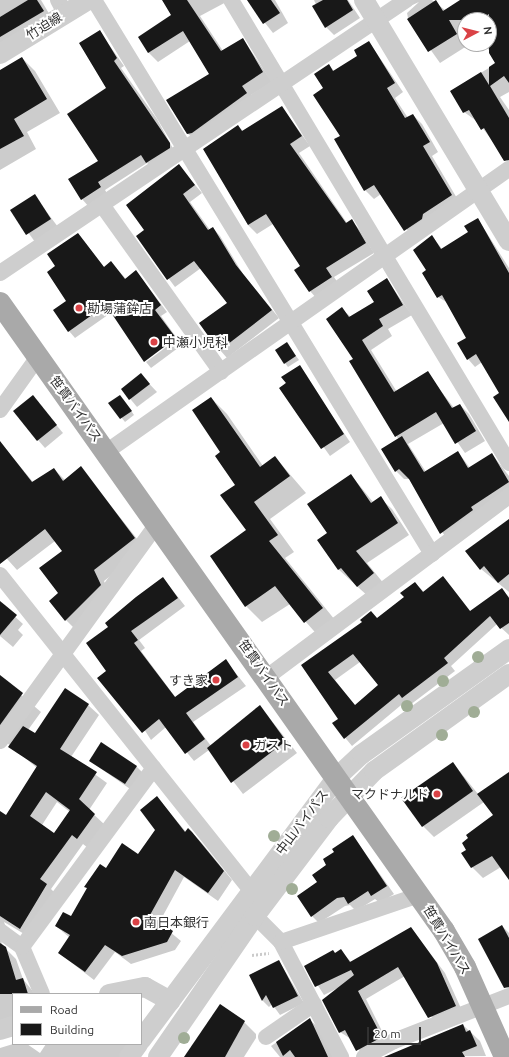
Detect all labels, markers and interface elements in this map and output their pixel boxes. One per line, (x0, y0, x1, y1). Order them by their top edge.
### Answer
street label: 竹迫線 (23, 9, 65, 43)
north arrow (457, 12, 497, 52)
text: N (481, 26, 494, 35)
place label: 勘場蒲鉾店 (87, 300, 152, 316)
marker: 勘場蒲鉾店 (74, 303, 84, 313)
place label: 中瀬小児科 (163, 334, 228, 350)
marker: 中瀬小児科 (148, 336, 160, 348)
street label: 笹貫バイパス (47, 373, 105, 445)
street label: 笹貫バイパス (235, 637, 293, 709)
place label: すき家 (169, 672, 208, 688)
marker: すき家 (211, 675, 221, 685)
place label: ガスト (254, 737, 293, 753)
marker: ガスト (241, 740, 251, 750)
street label: 中山バイパス (272, 786, 332, 858)
place label: マクドナルド (351, 786, 429, 802)
marker: マクドナルド (432, 789, 442, 799)
street label: 笹貫バイパス (420, 903, 474, 977)
place label: 南日本銀行 (144, 914, 209, 930)
marker: 南日本銀行 (131, 917, 141, 927)
legend (12, 993, 142, 1045)
text: Road (50, 1003, 78, 1016)
scale bar (369, 1019, 423, 1045)
text: Building (50, 1023, 94, 1036)
text: 20 m (374, 1027, 401, 1040)

